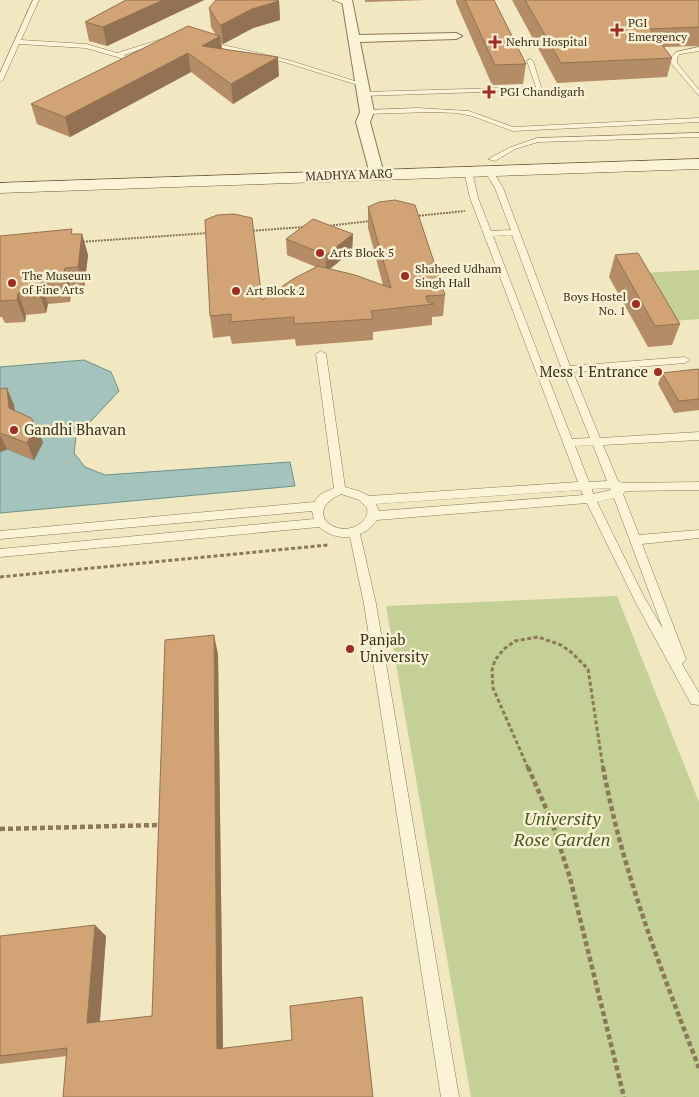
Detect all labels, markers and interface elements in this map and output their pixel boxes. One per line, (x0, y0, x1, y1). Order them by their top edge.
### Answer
place label: PGI Emergency (628, 15, 688, 44)
marker: PGI Emergency (610, 23, 624, 37)
place label: Nehru Hospital (506, 34, 588, 49)
marker: Nehru Hospital (488, 35, 502, 49)
place label: PGI Chandigarh (500, 84, 585, 99)
marker: PGI Chandigarh (482, 85, 496, 99)
street label: MADHYA MARG (305, 165, 394, 184)
place label: Arts Block 5 (330, 245, 394, 260)
marker: Arts Block 5 (314, 247, 326, 259)
place label: Shaheed Udham Singh Hall (415, 261, 502, 290)
place label: The Museum of Fine Arts (22, 268, 92, 297)
marker: Shaheed Udham Singh Hall (399, 270, 411, 282)
marker: The Museum of Fine Arts (6, 277, 18, 289)
place label: Art Block 2 (246, 283, 305, 298)
marker: Art Block 2 (230, 285, 242, 297)
place label: Boys Hostel No. 1 (563, 289, 626, 318)
marker: Boys Hostel No. 1 (630, 298, 642, 310)
place label: Mess 1 Entrance (539, 361, 648, 381)
marker: Mess 1 Entrance (652, 366, 664, 378)
place label: Gandhi Bhavan (24, 419, 126, 439)
marker: Gandhi Bhavan (8, 424, 20, 436)
place label: Panjab University (360, 629, 429, 666)
marker: Panjab University (344, 643, 356, 655)
park label: University Rose Garden (513, 806, 610, 851)

